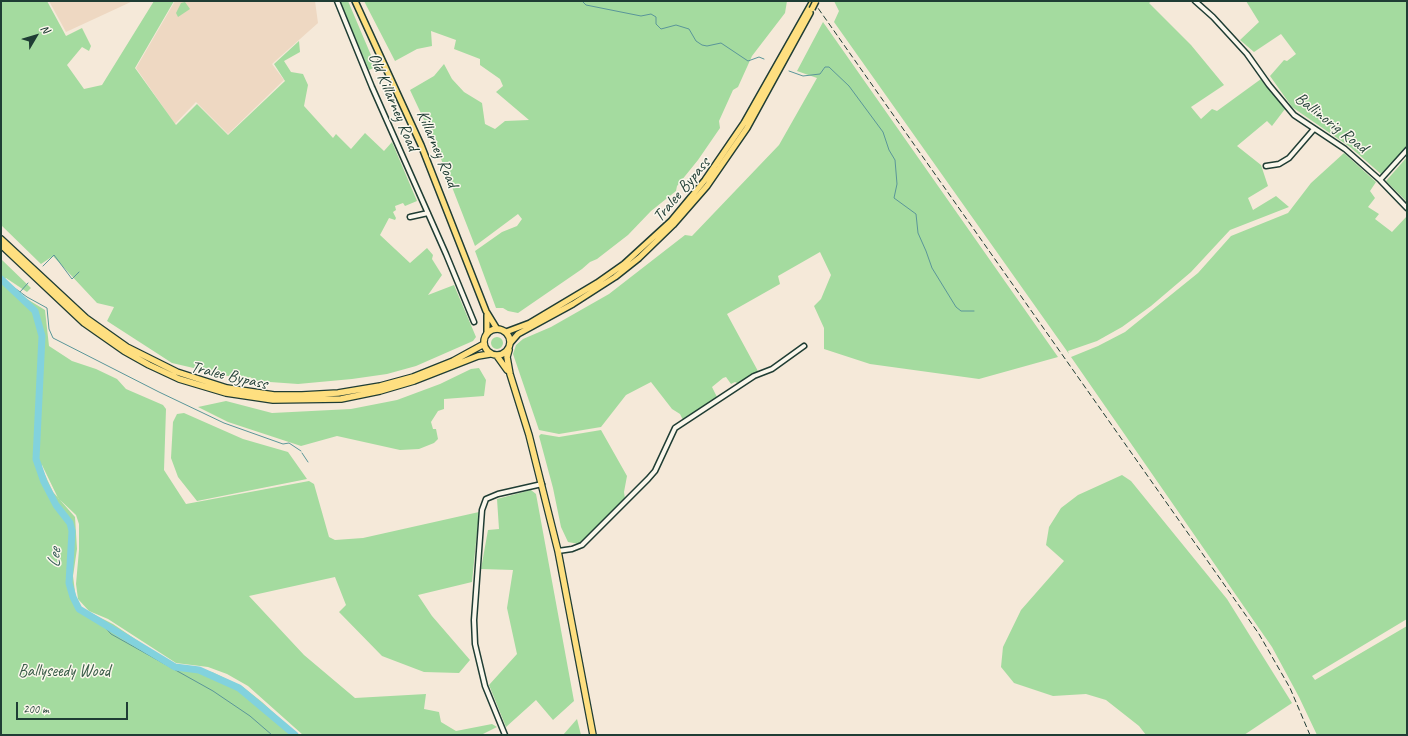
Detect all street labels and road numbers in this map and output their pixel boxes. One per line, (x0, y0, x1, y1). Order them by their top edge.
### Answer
street label: Old Killarney Road (363, 50, 423, 154)
street label: Ballinorig Road (1291, 88, 1371, 158)
street label: Killarney Road (412, 107, 462, 191)
street label: Tralee Bypass (649, 154, 715, 226)
street label: Tralee Bypass (189, 357, 269, 395)

